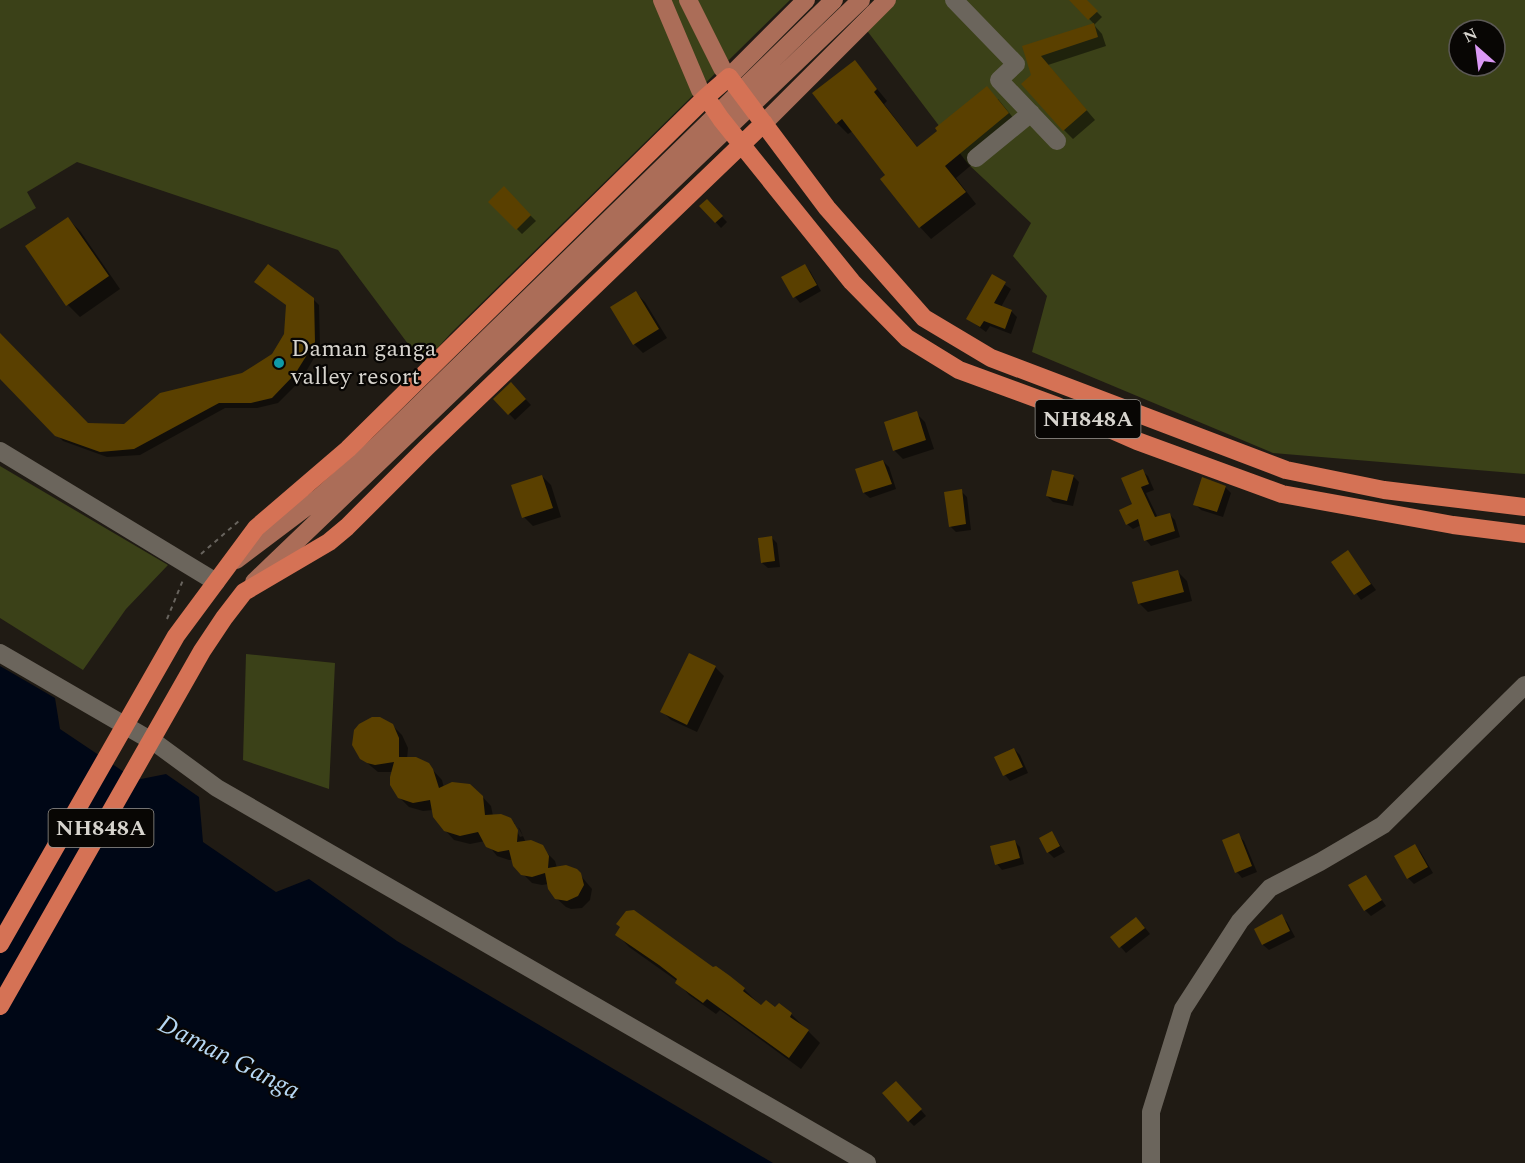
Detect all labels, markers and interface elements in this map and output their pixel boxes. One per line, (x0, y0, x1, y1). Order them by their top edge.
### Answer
north arrow (1447, 18, 1507, 78)
text: N (1459, 22, 1482, 49)
place label: Daman ganga valley resort (290, 331, 437, 395)
marker: Daman ganga valley resort (272, 356, 286, 370)
road number: NH848A (1036, 400, 1140, 438)
road number: NH848A (48, 809, 154, 847)
water label: Daman Ganga (151, 1004, 307, 1110)

